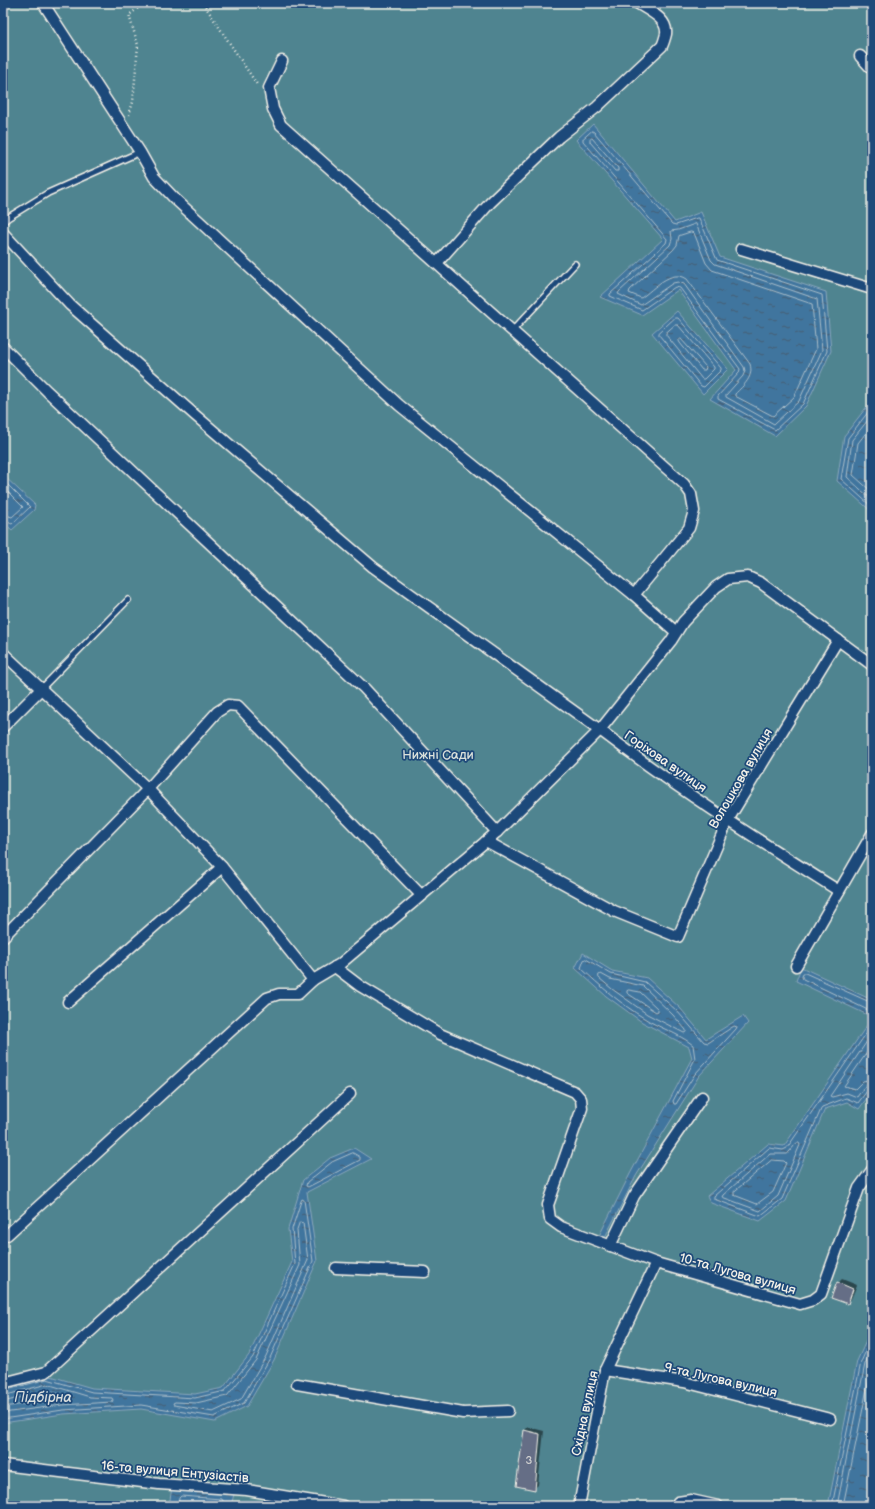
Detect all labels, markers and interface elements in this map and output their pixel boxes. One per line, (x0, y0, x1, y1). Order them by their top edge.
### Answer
street label: Волошкова вулиця (706, 726, 776, 831)
street label: Горіхова вулиця (621, 727, 710, 796)
park label: Нижні Сади (402, 747, 474, 763)
street label: 10-та Лугова вулиця (678, 1250, 798, 1298)
street label: 9-та Лугова вулиця (663, 1359, 779, 1401)
street label: Східна вулиця (568, 1369, 602, 1457)
water label: Підбірна (14, 1389, 72, 1406)
house number: 3 (526, 1454, 533, 1467)
street label: 16-та вулиця Ентузіастів (101, 1458, 249, 1486)

